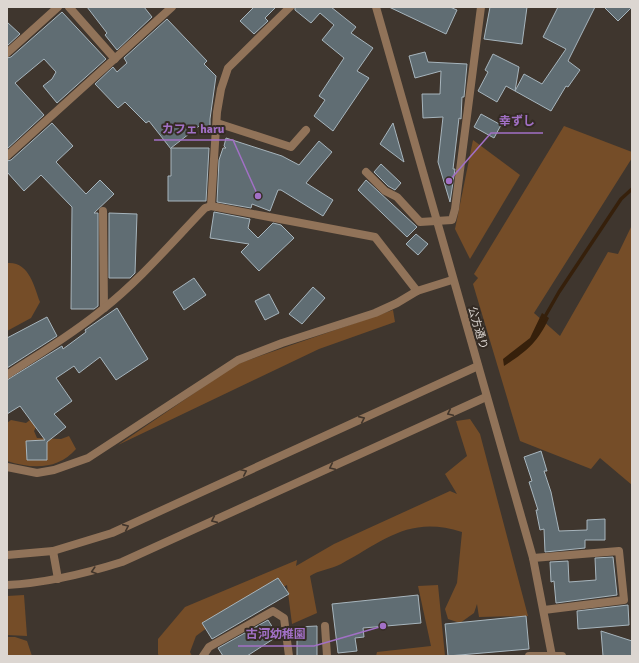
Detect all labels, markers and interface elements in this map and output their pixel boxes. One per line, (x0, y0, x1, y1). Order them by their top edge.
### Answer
callout: 幸ずし (491, 109, 543, 133)
text: 幸ずし (499, 114, 535, 129)
callout: カフェ haru (154, 116, 233, 140)
text: カフェ haru (162, 122, 225, 137)
street label: 公方通り (466, 305, 490, 351)
one-way arrow (447, 408, 454, 416)
one-way arrow (358, 416, 366, 424)
one-way arrow (329, 462, 337, 470)
one-way arrow (240, 469, 247, 477)
one-way arrow (210, 516, 217, 524)
one-way arrow (121, 524, 129, 532)
one-way arrow (91, 566, 98, 575)
callout: 古河幼稚園 (238, 622, 314, 646)
text: 古河幼稚園 (246, 627, 306, 642)

